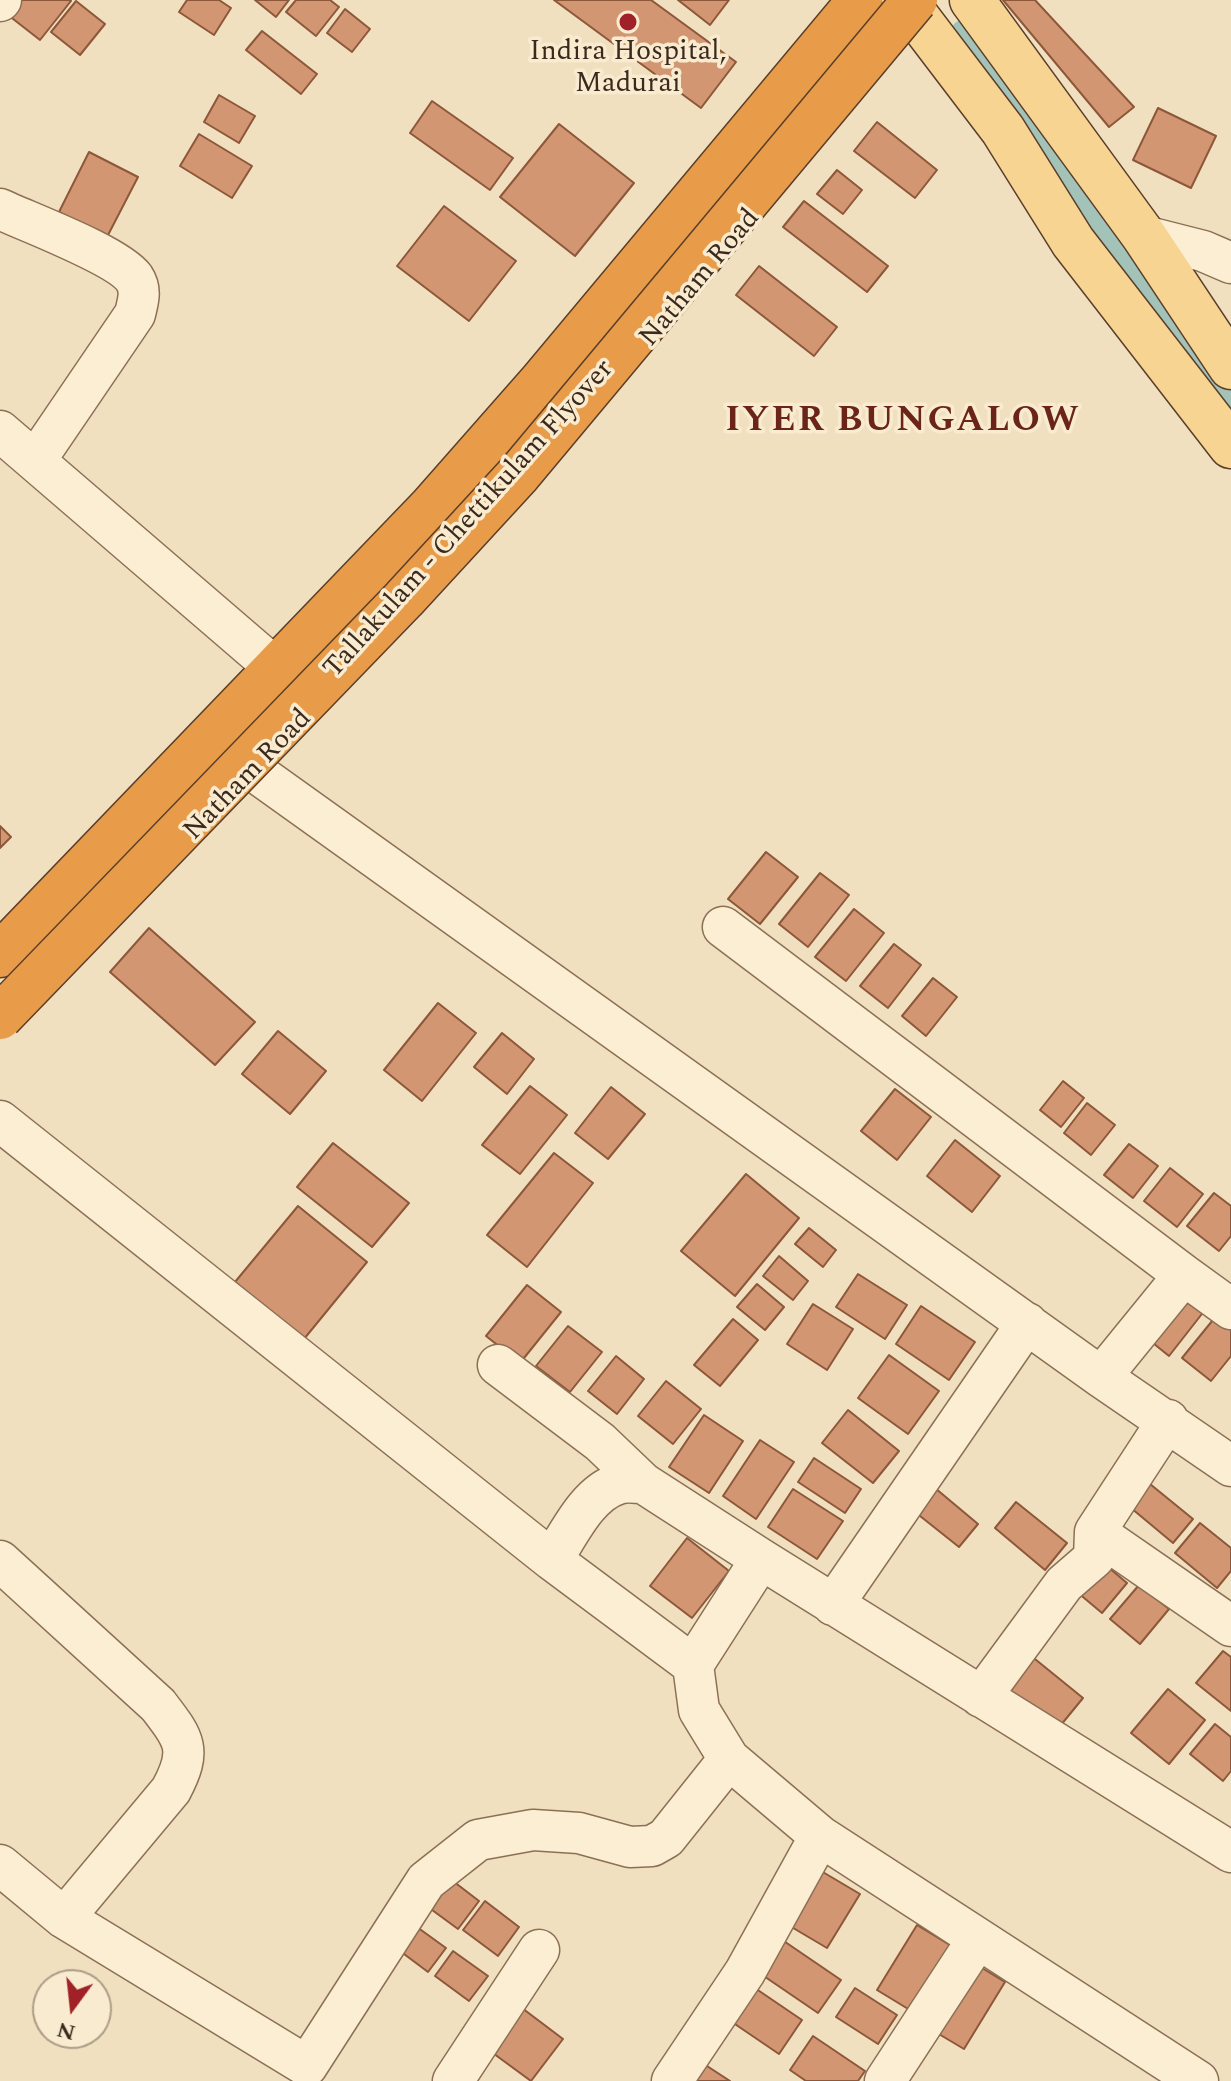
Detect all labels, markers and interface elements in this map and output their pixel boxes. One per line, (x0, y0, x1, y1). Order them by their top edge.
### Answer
marker: Indira Hospital, Madurai (617, 11, 639, 33)
place label: Indira Hospital, Madurai (530, 37, 726, 103)
street label: Natham Road (634, 203, 768, 355)
street label: Tallakulam - Chettikulam Flyover (318, 354, 622, 686)
district label: IYER BUNGALOW (725, 401, 1081, 445)
street label: Natham Road (178, 703, 320, 849)
north arrow (32, 1969, 112, 2049)
text: N (53, 2012, 79, 2049)

